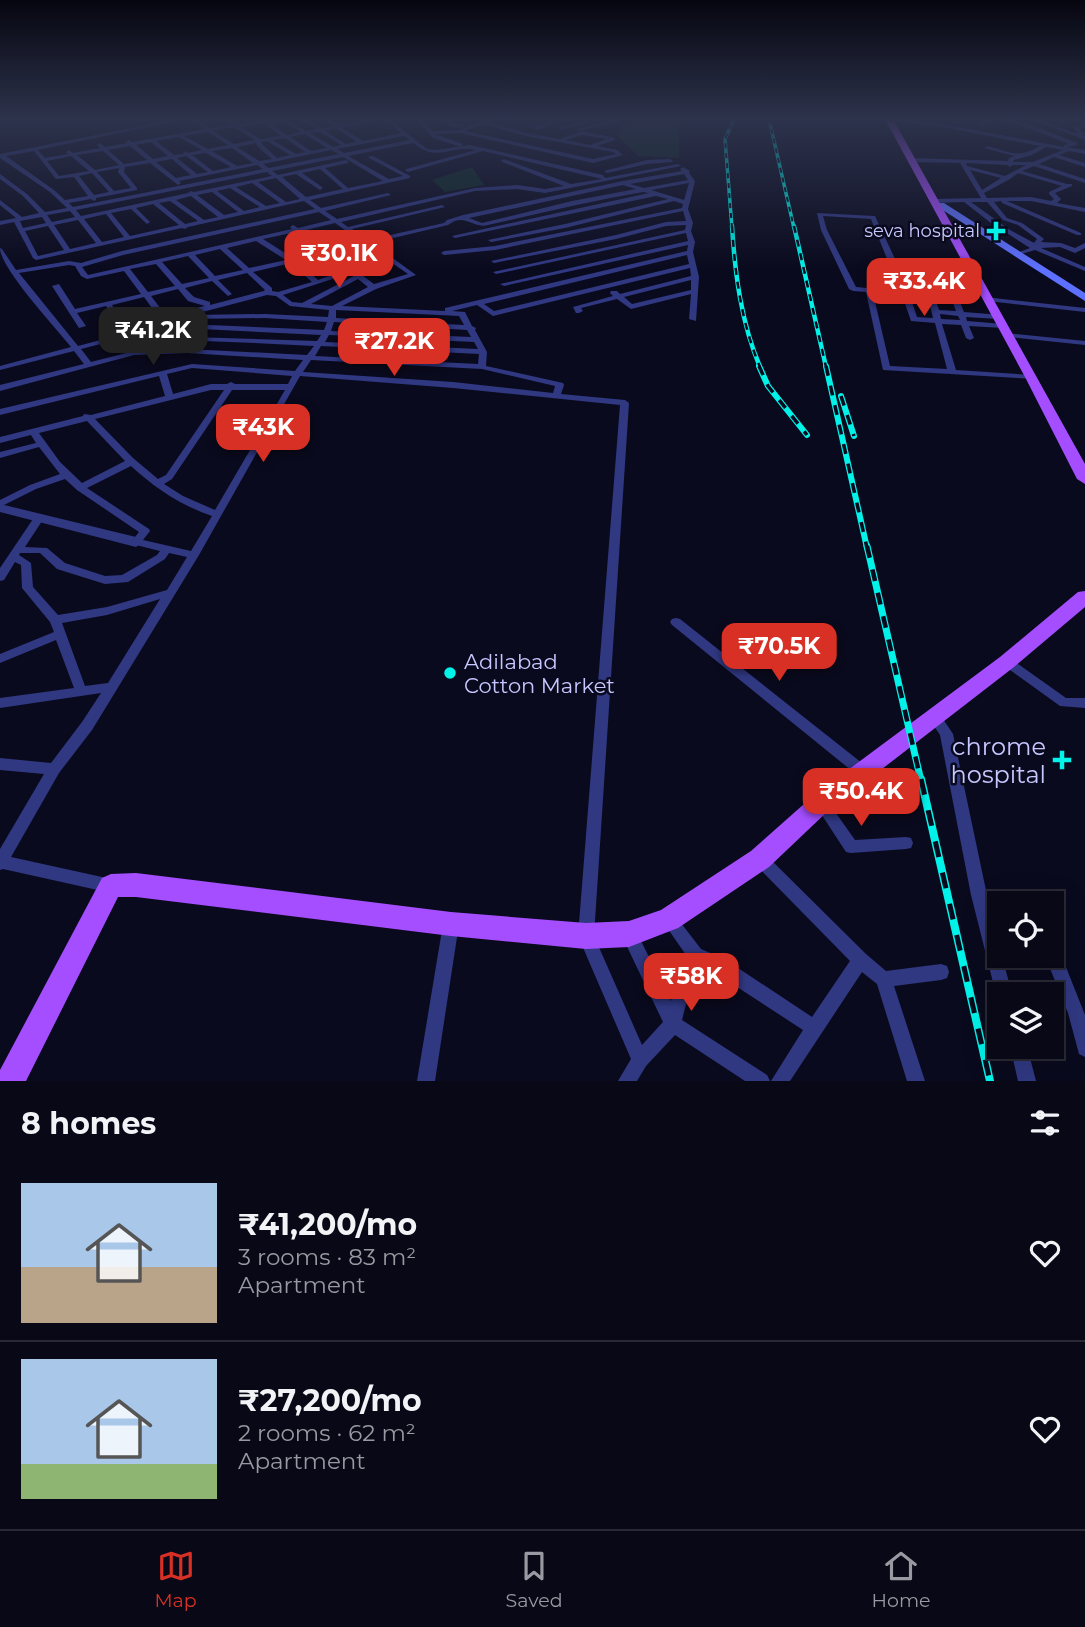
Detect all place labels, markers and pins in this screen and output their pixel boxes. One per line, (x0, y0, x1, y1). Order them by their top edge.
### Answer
place label: seva hospital (864, 220, 980, 242)
marker: seva hospital (986, 221, 1006, 241)
pin: ₹30.1K (282, 230, 396, 290)
pin: ₹33.4K (867, 258, 981, 318)
pin: ₹41.2K (96, 308, 210, 367)
pin: ₹27.2K (337, 318, 451, 378)
pin: ₹43K (222, 405, 304, 464)
pin: ₹70.5K (722, 624, 836, 683)
place label: Adilabad Cotton Market (464, 649, 615, 698)
marker: Adilabad Cotton Market (442, 665, 458, 681)
place label: chrome hospital (951, 732, 1046, 789)
marker: chrome hospital (1052, 750, 1072, 770)
pin: ₹50.4K (804, 768, 918, 828)
pin: ₹58K (650, 954, 732, 1013)

